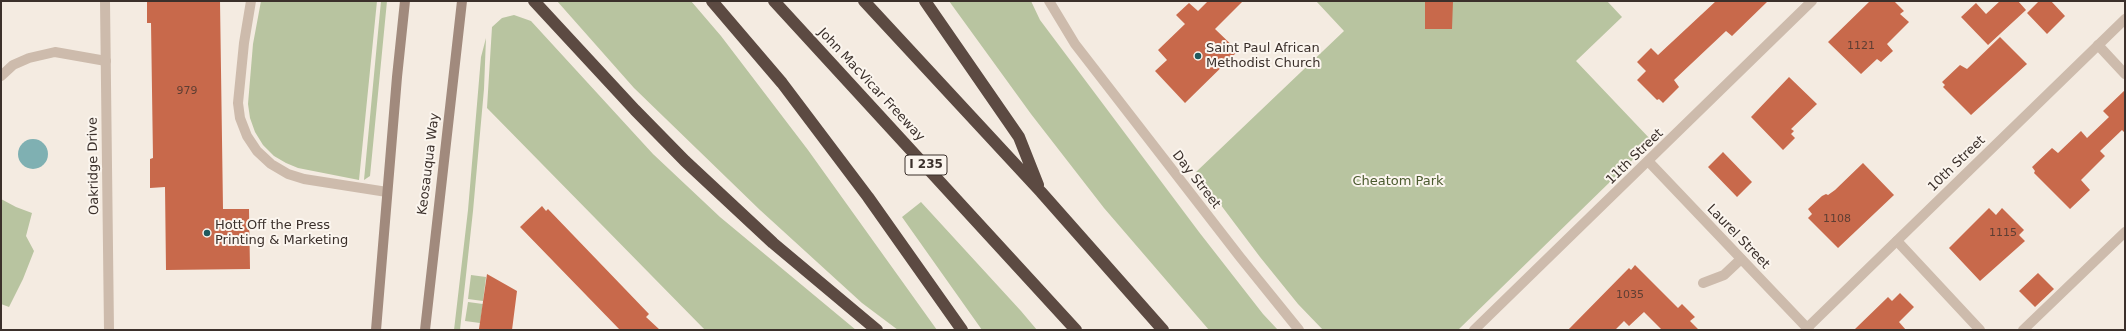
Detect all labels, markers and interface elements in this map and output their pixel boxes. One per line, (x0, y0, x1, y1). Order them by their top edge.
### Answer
street label: John MacVicar Freeway (814, 25, 928, 145)
house number: 1121 (1847, 39, 1875, 53)
place label: Saint Paul African Methodist Church (1206, 41, 1320, 72)
marker: Saint Paul African Methodist Church (1193, 51, 1203, 61)
house number: 979 (177, 84, 197, 98)
street label: Keosauqua Way (415, 112, 443, 216)
street label: Oakridge Drive (85, 117, 103, 215)
street label: 11th Street (1603, 126, 1667, 188)
street label: 10th Street (1925, 133, 1989, 195)
street label: Day Street (1169, 148, 1223, 212)
road number: I 235 (905, 155, 947, 175)
park label: Cheatom Park (1352, 174, 1444, 190)
street label: Laurel Street (1703, 201, 1773, 273)
house number: 1108 (1823, 212, 1851, 226)
place label: Hott Off the Press Printing & Marketing (215, 218, 348, 249)
house number: 1115 (1989, 226, 2017, 240)
marker: Hott Off the Press Printing & Marketing (202, 228, 212, 238)
house number: 1035 (1616, 288, 1644, 302)

